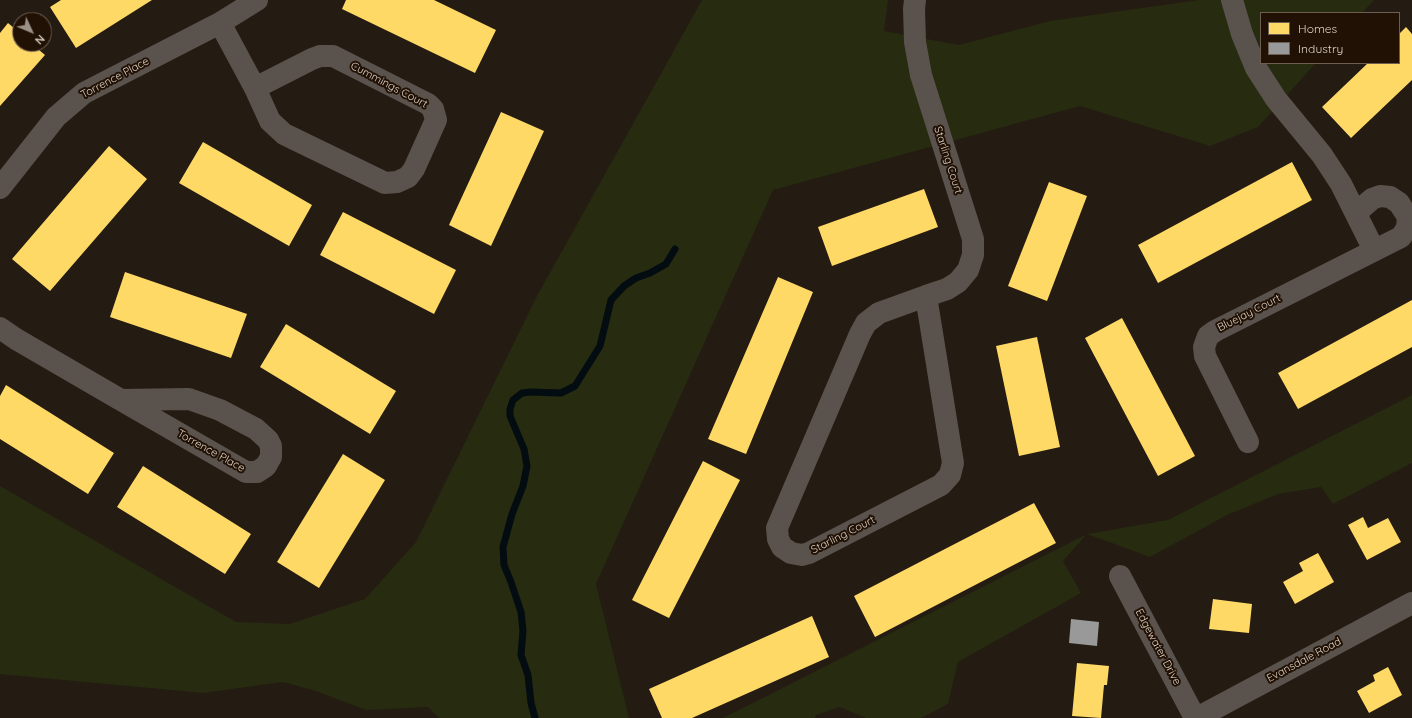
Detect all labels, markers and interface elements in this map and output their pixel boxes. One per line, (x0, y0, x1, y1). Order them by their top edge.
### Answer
north arrow (12, 12, 52, 52)
legend (1260, 12, 1400, 64)
text: Homes (1298, 21, 1337, 36)
text: N (32, 32, 48, 47)
text: Industry (1298, 41, 1343, 56)
street label: Torrence Place (79, 54, 151, 102)
street label: Cummings Court (348, 59, 430, 111)
street label: Starling Court (931, 125, 965, 195)
street label: Bluejay Court (1215, 291, 1283, 335)
street label: Torrence Place (175, 427, 247, 475)
street label: Starling Court (809, 513, 877, 557)
street label: Edgewater Drive (1132, 607, 1184, 687)
street label: Evansdale Road (1265, 635, 1343, 685)

